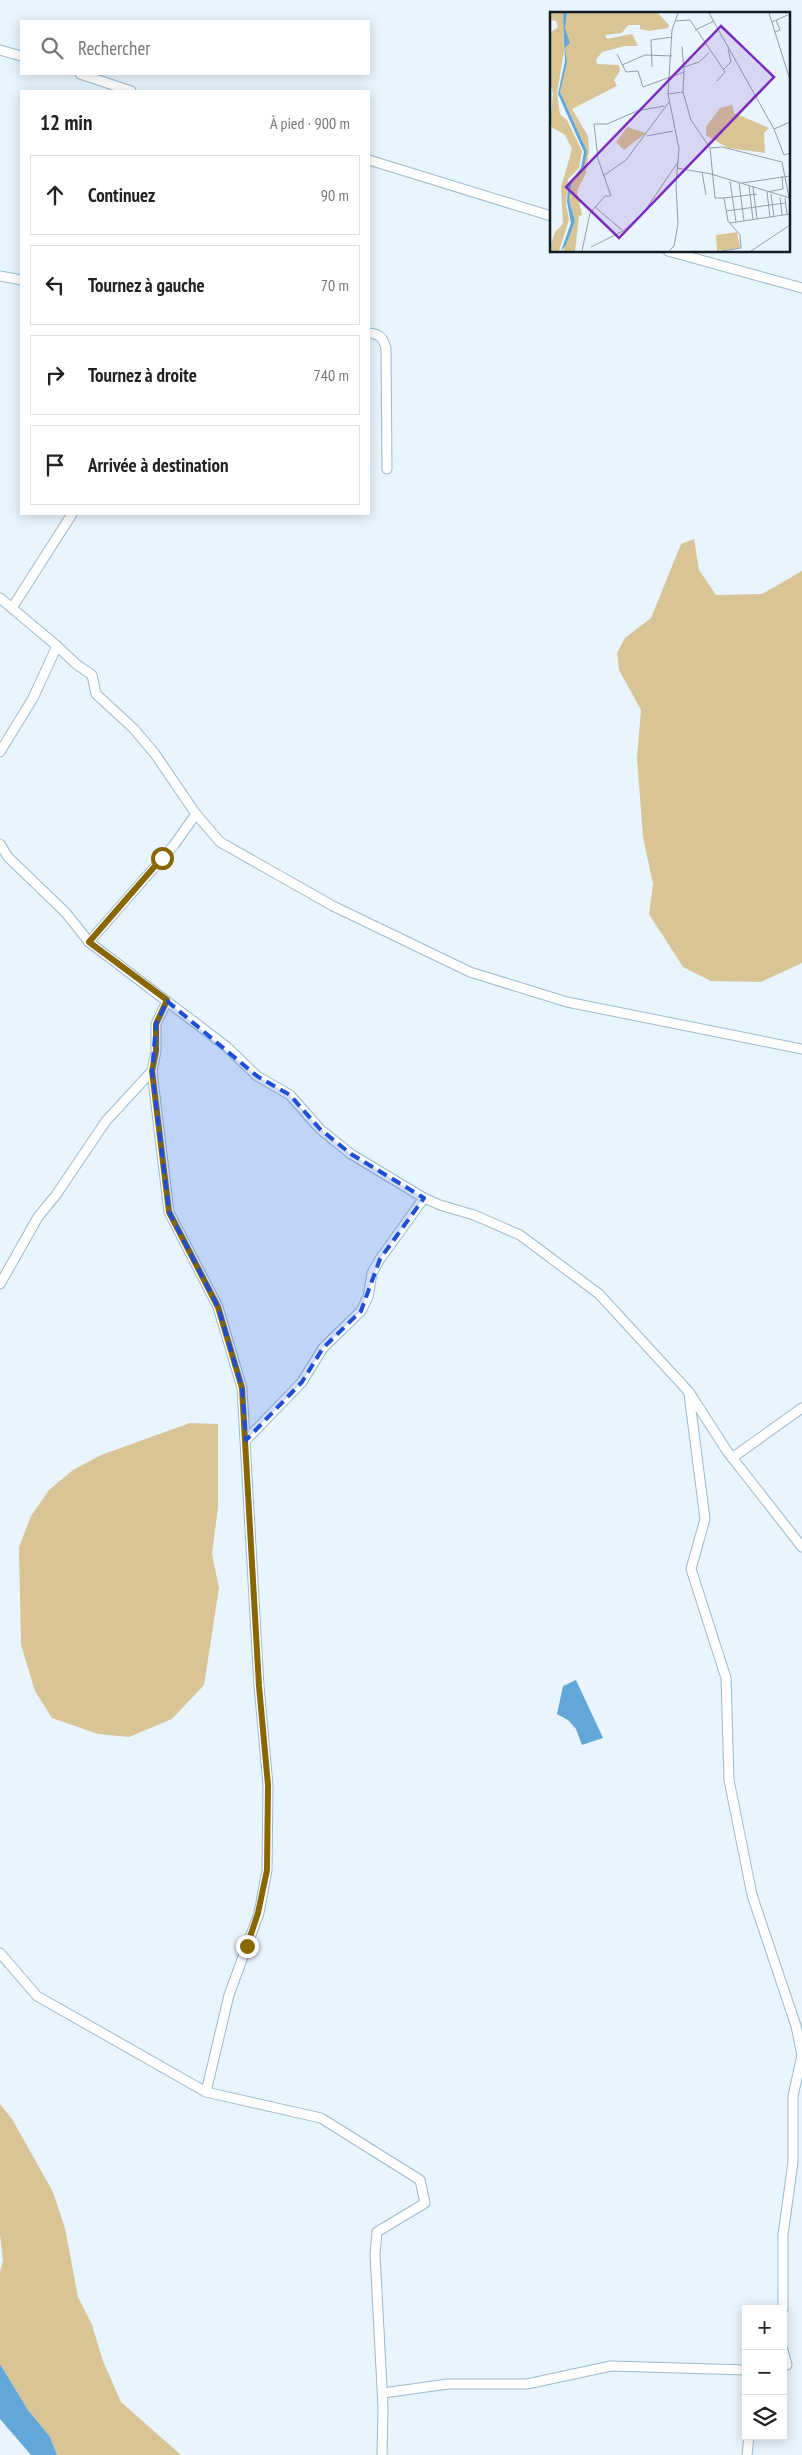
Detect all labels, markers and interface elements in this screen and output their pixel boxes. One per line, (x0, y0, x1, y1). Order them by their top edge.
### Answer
inset map (550, 12, 790, 252)
search box (20, 20, 370, 75)
icon: search (38, 34, 66, 62)
text: Rechercher (78, 36, 150, 60)
text: 12 min (40, 109, 92, 136)
text: À pied · 900 m (270, 113, 350, 133)
icon: ahead (41, 181, 69, 209)
text: Continuez (88, 183, 155, 207)
text: 90 m (321, 185, 349, 205)
icon: left (41, 271, 69, 299)
text: Tournez à gauche (88, 273, 205, 297)
text: 70 m (321, 275, 349, 295)
icon: right (41, 361, 69, 389)
text: Tournez à droite (88, 363, 197, 387)
text: 740 m (314, 365, 349, 385)
icon: arrive (41, 451, 69, 479)
text: Arrivée à destination (88, 453, 229, 477)
route start (151, 847, 174, 870)
route end (236, 1935, 259, 1958)
map controls (742, 2305, 787, 2440)
button: + (742, 2305, 787, 2350)
button: − (742, 2350, 787, 2395)
button: layers (742, 2395, 787, 2440)

